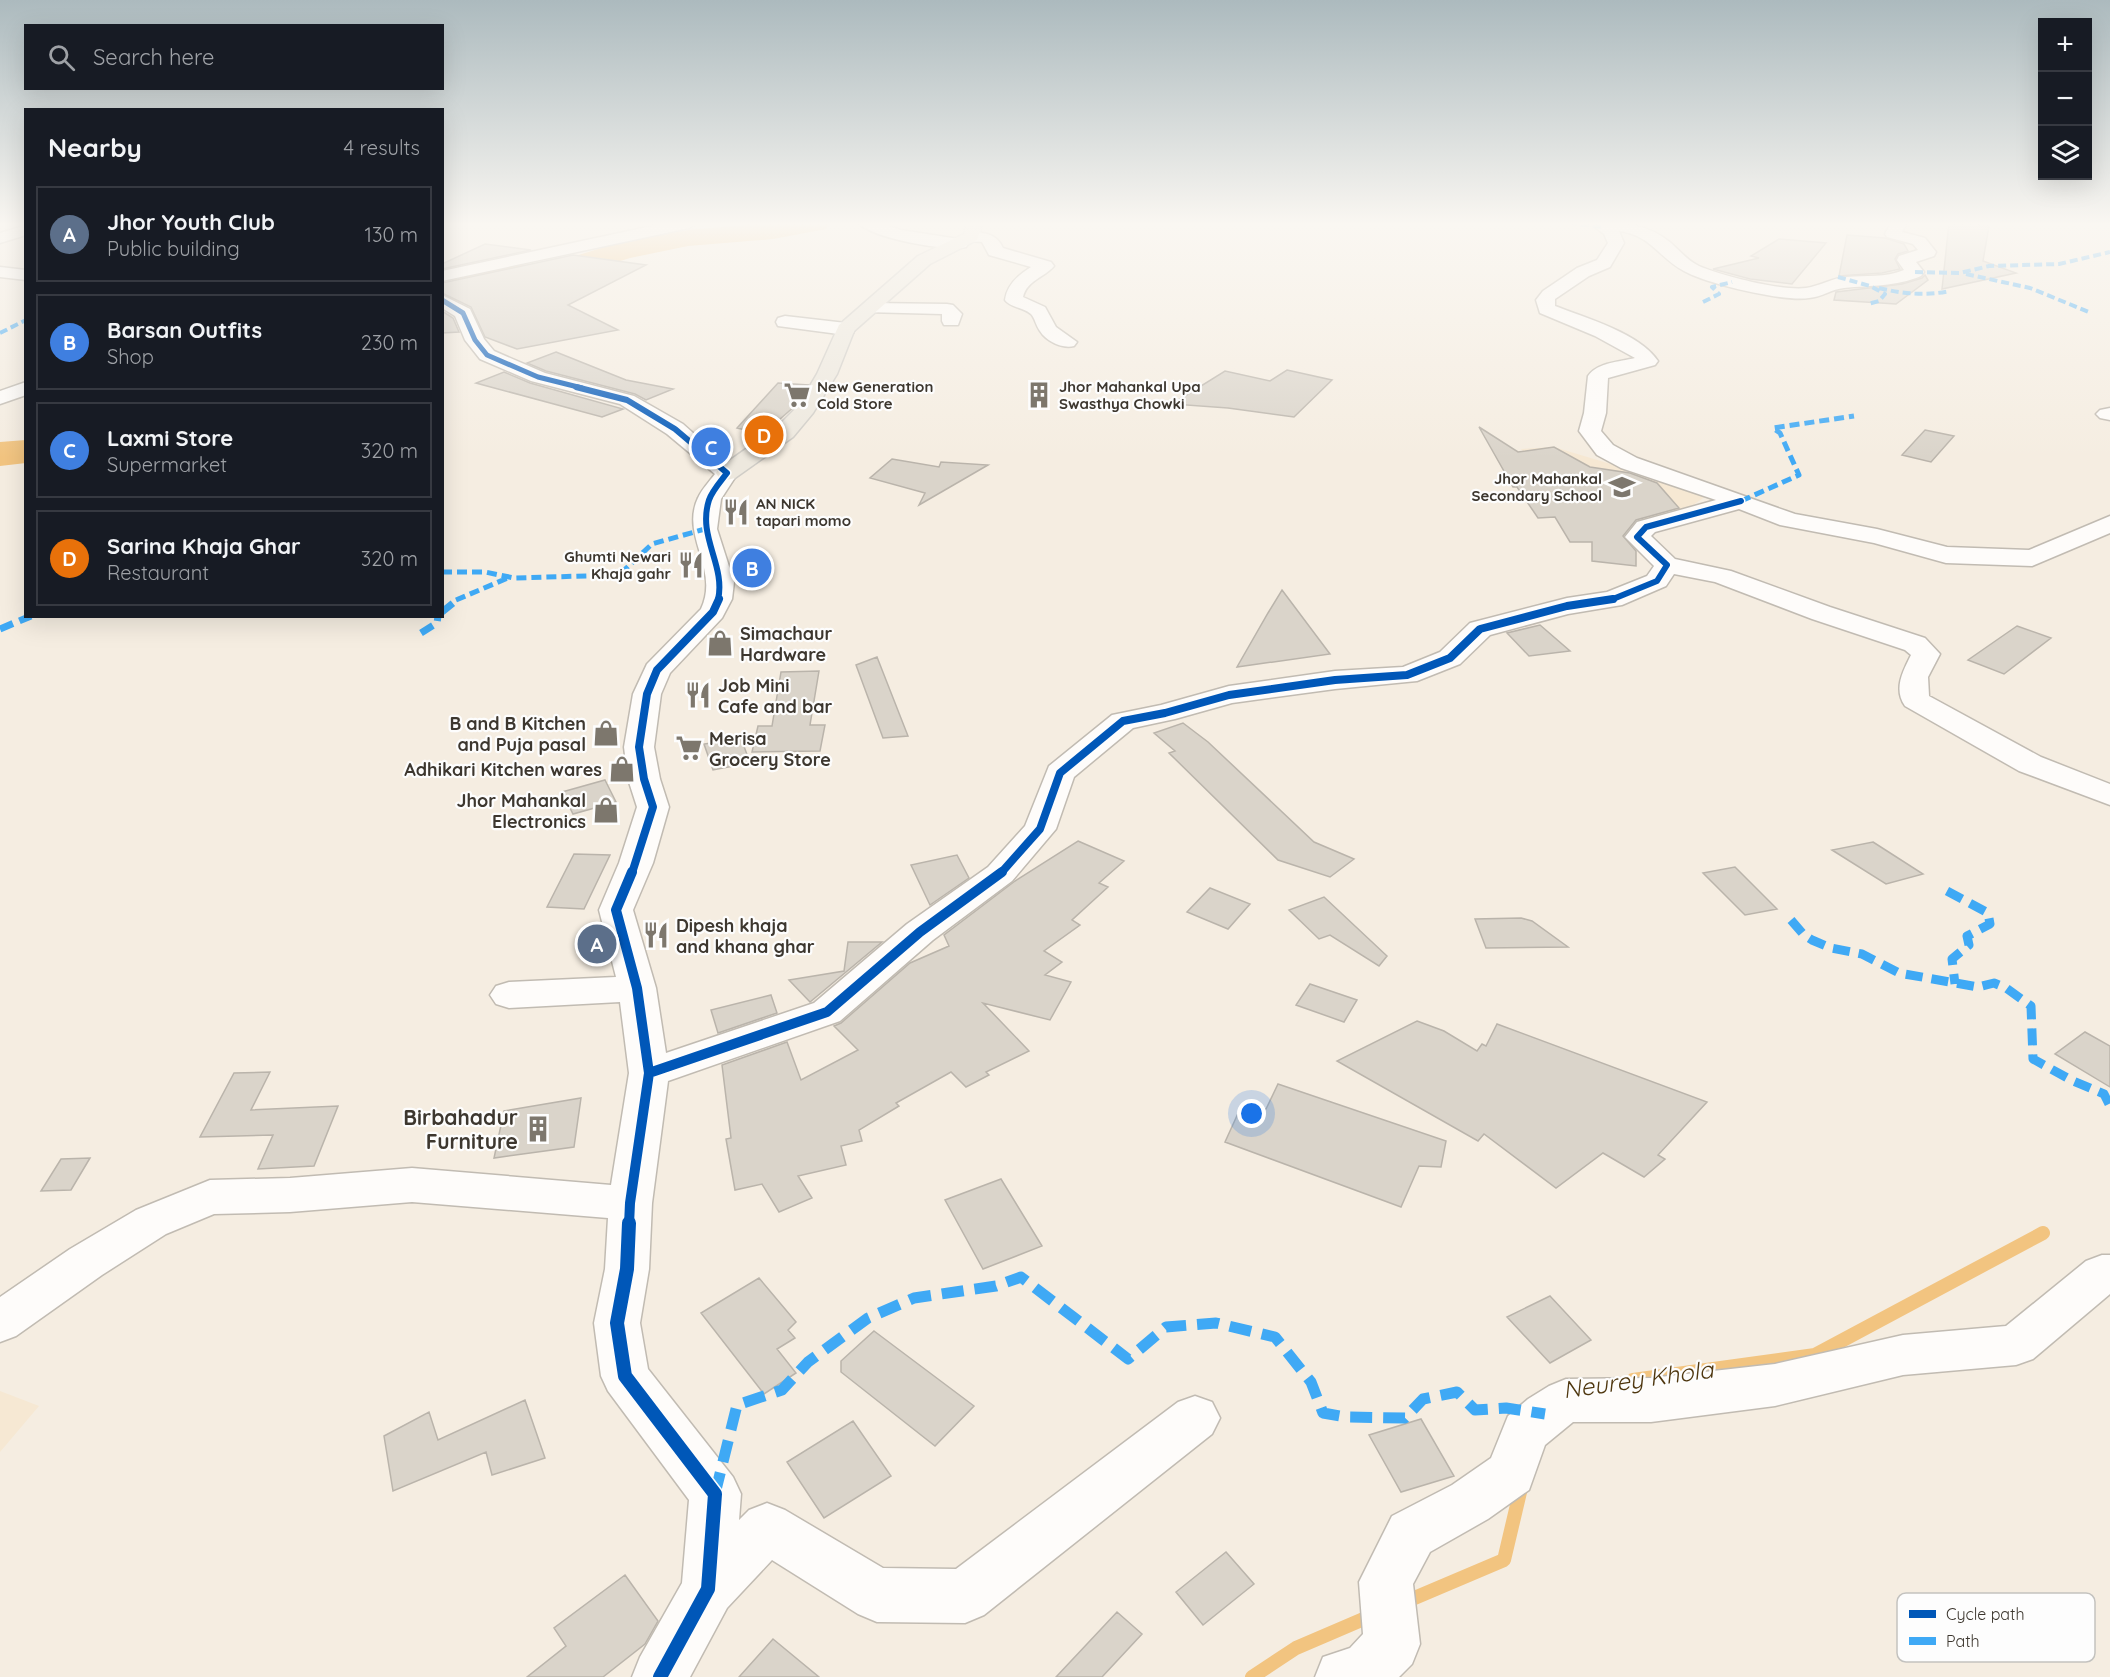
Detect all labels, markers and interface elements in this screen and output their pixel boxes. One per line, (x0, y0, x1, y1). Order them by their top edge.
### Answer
map controls (2038, 18, 2092, 180)
button: + (2038, 18, 2092, 72)
search box (24, 24, 444, 90)
icon: search (45, 41, 78, 74)
text: Search here (93, 43, 214, 71)
button: − (2038, 72, 2092, 126)
button: layers (2038, 126, 2092, 180)
text: Nearby (48, 131, 142, 164)
text: 4 results (344, 135, 420, 160)
text: Jhor Youth Club (107, 208, 275, 236)
text: A (63, 222, 76, 247)
text: 130 m (365, 222, 418, 247)
text: Public building (107, 236, 240, 261)
text: Barsan Outfits (107, 316, 262, 344)
text: B (63, 330, 76, 355)
text: 230 m (361, 330, 418, 355)
text: Shop (107, 344, 154, 369)
place label: New Generation Cold Store (817, 377, 933, 413)
place label: Jhor Mahankal Upa Swasthya Chowki (1059, 377, 1201, 413)
supermarket icon: New Generation Cold Store (782, 380, 812, 410)
building icon: Jhor Mahankal Upa Swasthya Chowki (1024, 380, 1054, 410)
pin: D (744, 412, 783, 458)
text: Laxmi Store (107, 424, 233, 452)
pin: C (692, 424, 730, 470)
text: C (63, 438, 76, 463)
text: 320 m (361, 438, 418, 463)
text: Supermarket (107, 452, 227, 477)
place label: Jhor Mahankal Secondary School (1471, 469, 1602, 505)
school or university icon: Jhor Mahankal Secondary School (1607, 472, 1637, 502)
place label: AN NICK tapari momo (756, 494, 851, 530)
restaurant icon: AN NICK tapari momo (721, 497, 751, 527)
text: Sarina Khaja Ghar (107, 532, 301, 560)
text: D (62, 546, 77, 571)
text: 320 m (361, 546, 418, 571)
pin: B (732, 546, 771, 590)
place label: Ghumti Newari Khaja gahr (564, 547, 671, 583)
restaurant icon: Ghumti Newari Khaja gahr (676, 550, 706, 580)
text: Restaurant (107, 560, 209, 585)
place label: Simachaur Hardware (740, 622, 832, 666)
shop icon: Simachaur Hardware (705, 628, 735, 658)
place label: Job Mini Cafe and bar (718, 674, 833, 718)
restaurant icon: Job Mini Cafe and bar (683, 680, 713, 710)
place label: B and B Kitchen and Puja pasal (449, 712, 586, 756)
shop icon: B and B Kitchen and Puja pasal (591, 718, 621, 748)
place label: Merisa Grocery Store (709, 727, 831, 771)
supermarket icon: Merisa Grocery Store (674, 733, 704, 763)
shop icon: Adhikari Kitchen wares (607, 754, 637, 784)
place label: Adhikari Kitchen wares (404, 758, 602, 781)
place label: Jhor Mahankal Electronics (456, 789, 586, 833)
shop icon: Jhor Mahankal Electronics (591, 795, 621, 825)
place label: Dipesh khaja and khana ghar (676, 914, 815, 958)
restaurant icon: Dipesh khaja and khana ghar (641, 920, 671, 950)
pin: A (578, 922, 616, 966)
your location (1237, 1099, 1266, 1128)
place label: Birbahadur Furniture (403, 1104, 518, 1154)
building icon: Birbahadur Furniture (523, 1114, 553, 1144)
water label: Neurey Khola (1561, 1353, 1716, 1404)
legend (1897, 1593, 2095, 1662)
text: Cycle path (1946, 1604, 2025, 1624)
text: Path (1946, 1631, 1980, 1651)

